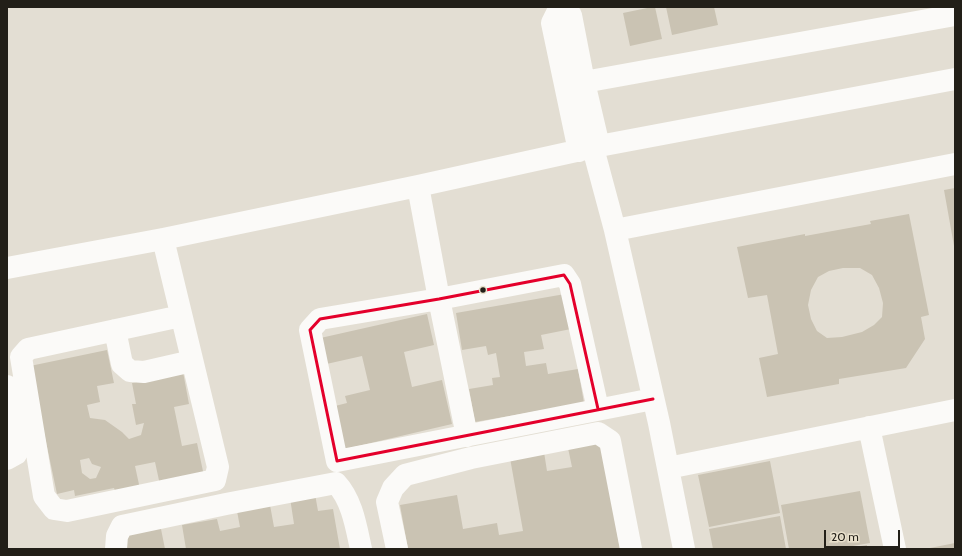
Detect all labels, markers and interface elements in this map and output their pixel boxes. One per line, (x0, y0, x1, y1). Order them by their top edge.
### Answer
unlabelled marker (478, 285, 488, 295)
scale bar (826, 522, 902, 548)
text: 20 m (831, 529, 859, 544)

